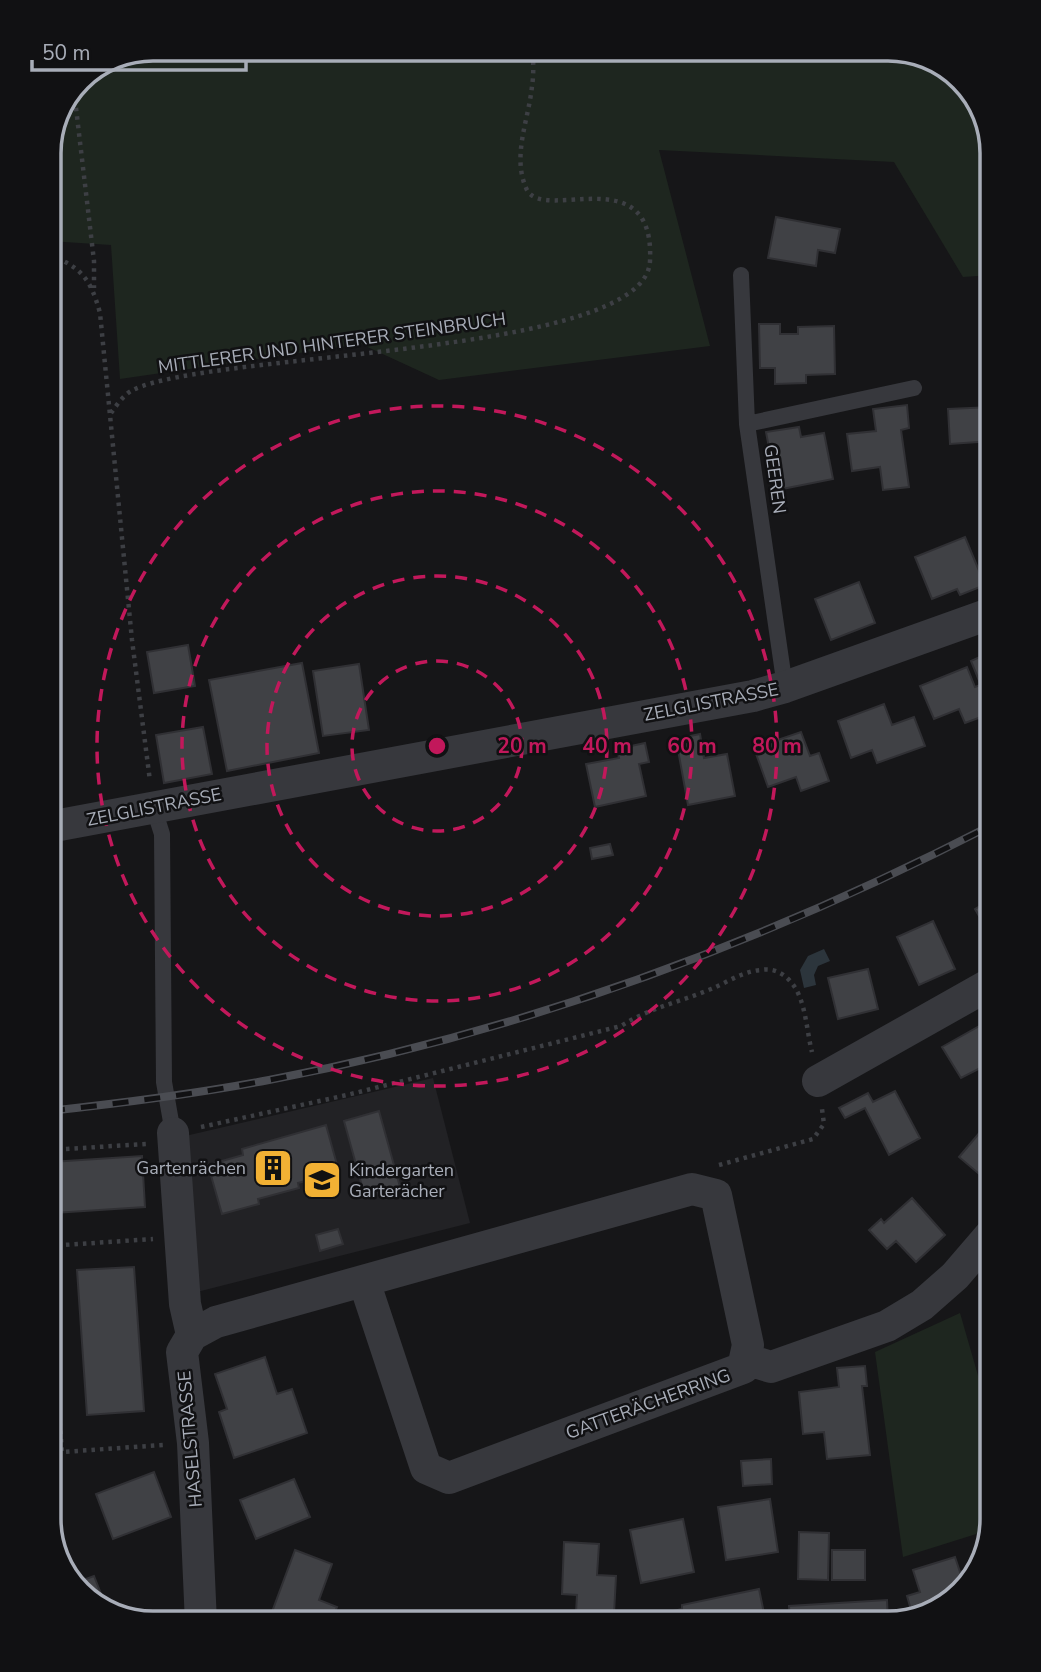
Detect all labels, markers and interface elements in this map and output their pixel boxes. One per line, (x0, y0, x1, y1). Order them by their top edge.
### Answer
scale bar (32, 28, 245, 72)
text: 50 m (42, 39, 91, 67)
street label: MITTLERER UND HINTERER STEINBRUCH (156, 307, 508, 379)
street label: GEEREN (758, 443, 792, 515)
street label: ZELGLISTRASSE (642, 677, 780, 727)
text: 20 m (497, 732, 547, 760)
text: 40 m (582, 732, 632, 760)
text: 60 m (667, 732, 717, 760)
text: 80 m (752, 732, 802, 760)
centre of rings (425, 734, 449, 758)
street label: ZELGLISTRASSE (85, 782, 223, 832)
building icon: Gartenrächen (252, 1147, 294, 1189)
place label: Gartenrächen (136, 1156, 246, 1180)
place label: Kindergarten Garterächer (349, 1158, 454, 1203)
school or university icon: Kindergarten Garterächer (301, 1159, 343, 1201)
street label: GATTERÄCHERRING (562, 1363, 734, 1445)
street label: HASELSTRASSE (172, 1370, 208, 1508)

